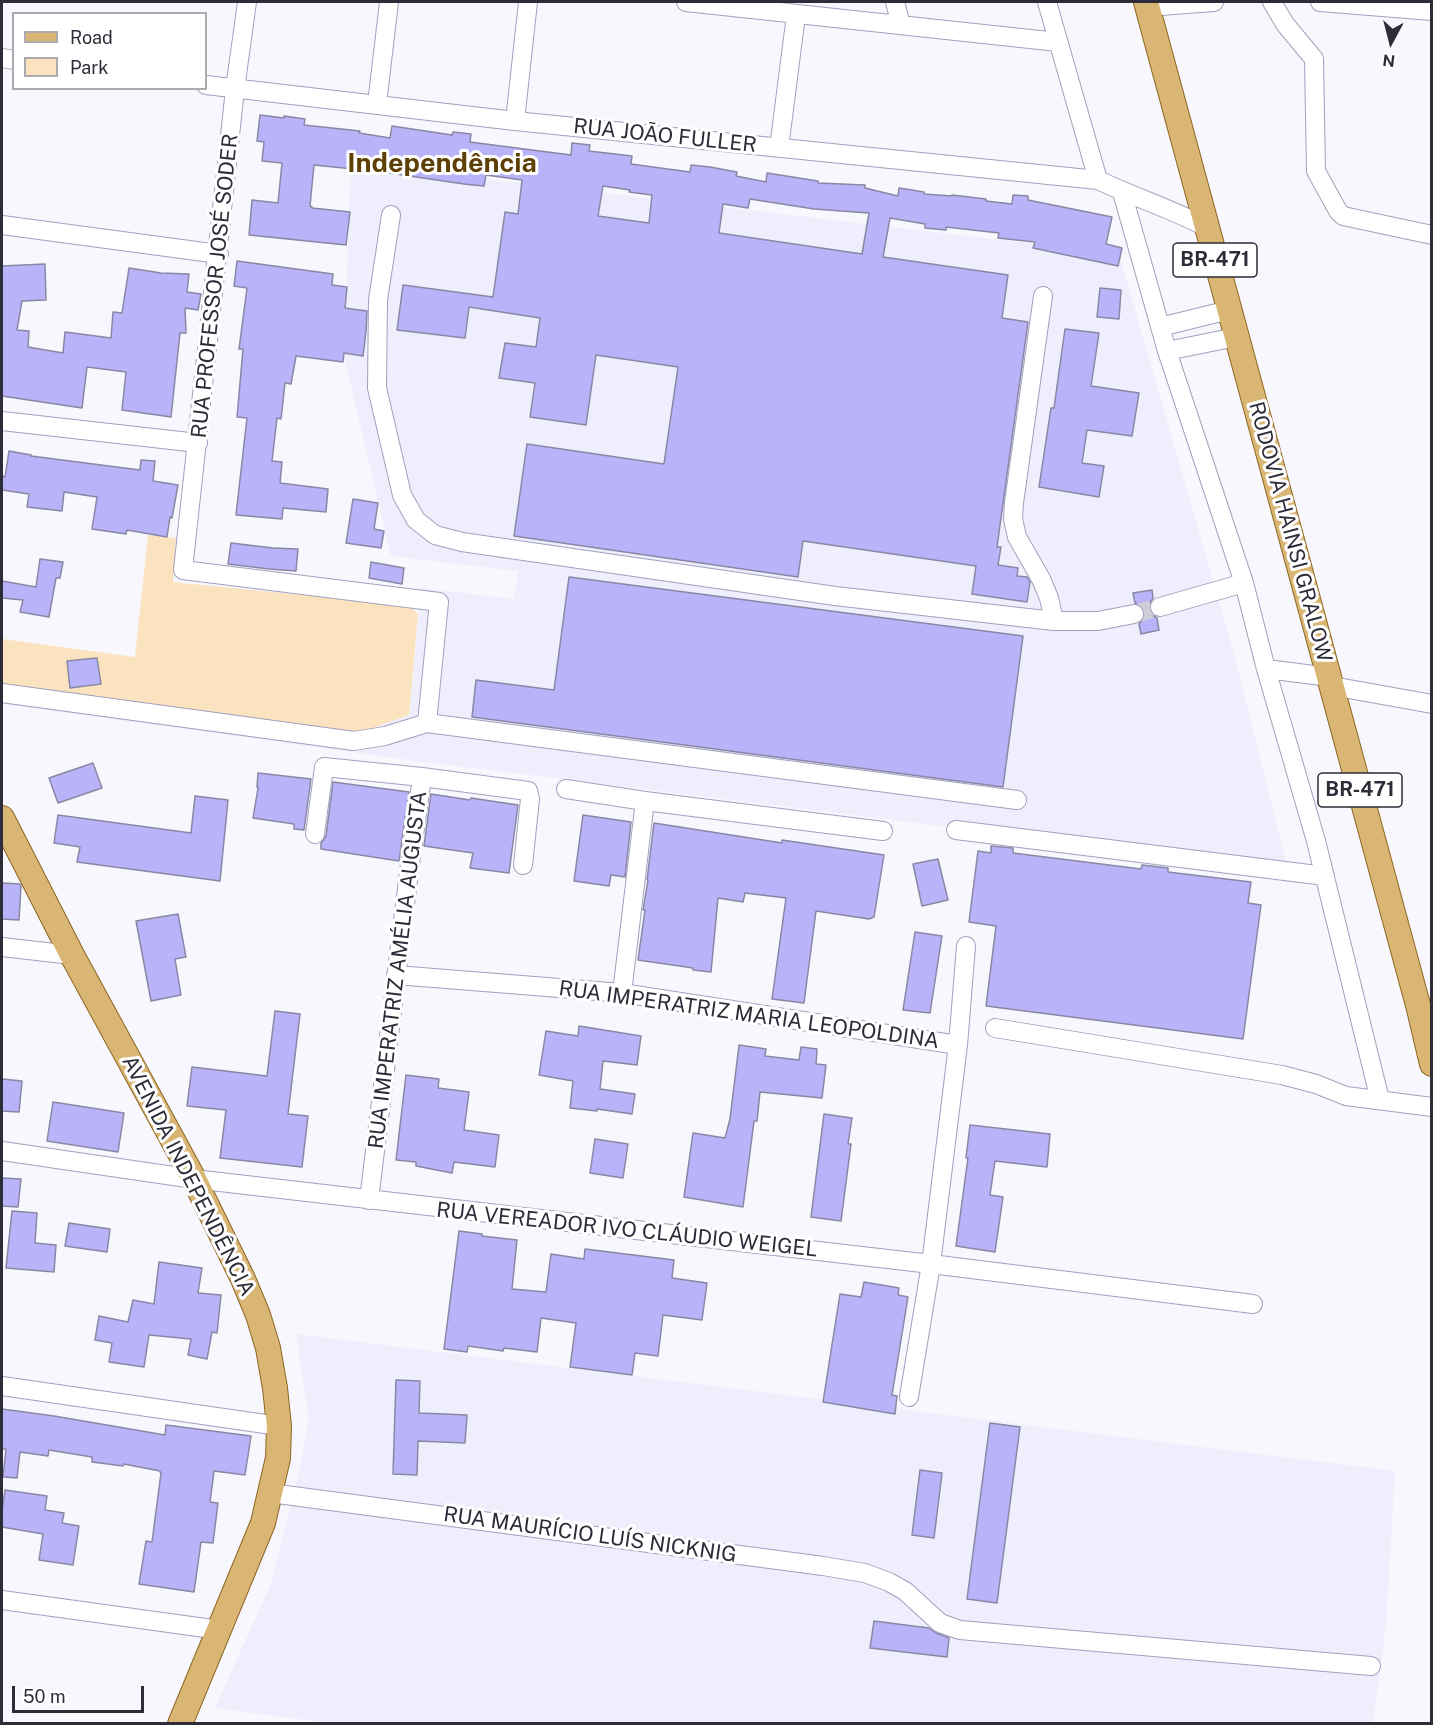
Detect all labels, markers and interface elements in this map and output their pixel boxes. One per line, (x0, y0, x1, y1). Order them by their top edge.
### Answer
legend (12, 12, 207, 90)
north arrow (1361, 12, 1421, 72)
text: Road (70, 27, 113, 48)
text: N (1381, 50, 1396, 71)
text: Park (70, 57, 108, 78)
street label: RUA JOÃO FULLER (572, 114, 758, 158)
street label: RUA PROFESSOR JOSÉ SODER (186, 133, 244, 439)
district label: Independência (347, 148, 537, 180)
road number: BR-471 (1173, 243, 1257, 277)
street label: RODOVIA HAINSI GRALOW (1243, 399, 1337, 665)
road number: BR-471 (1318, 773, 1402, 807)
street label: RUA IMPERATRIZ AMÉLIA AUGUSTA (364, 790, 432, 1150)
street label: RUA IMPERATRIZ MARIA LEOPOLDINA (557, 976, 941, 1054)
street label: AVENIDA INDEPENDÊNCIA (116, 1052, 260, 1300)
street label: RUA VEREADOR IVO CLÁUDIO WEIGEL (435, 1197, 819, 1263)
street label: RUA MAURÍCIO LUÍS NICKNIG (442, 1502, 738, 1568)
scale bar (15, 1674, 147, 1712)
text: 50 m (23, 1686, 66, 1707)

